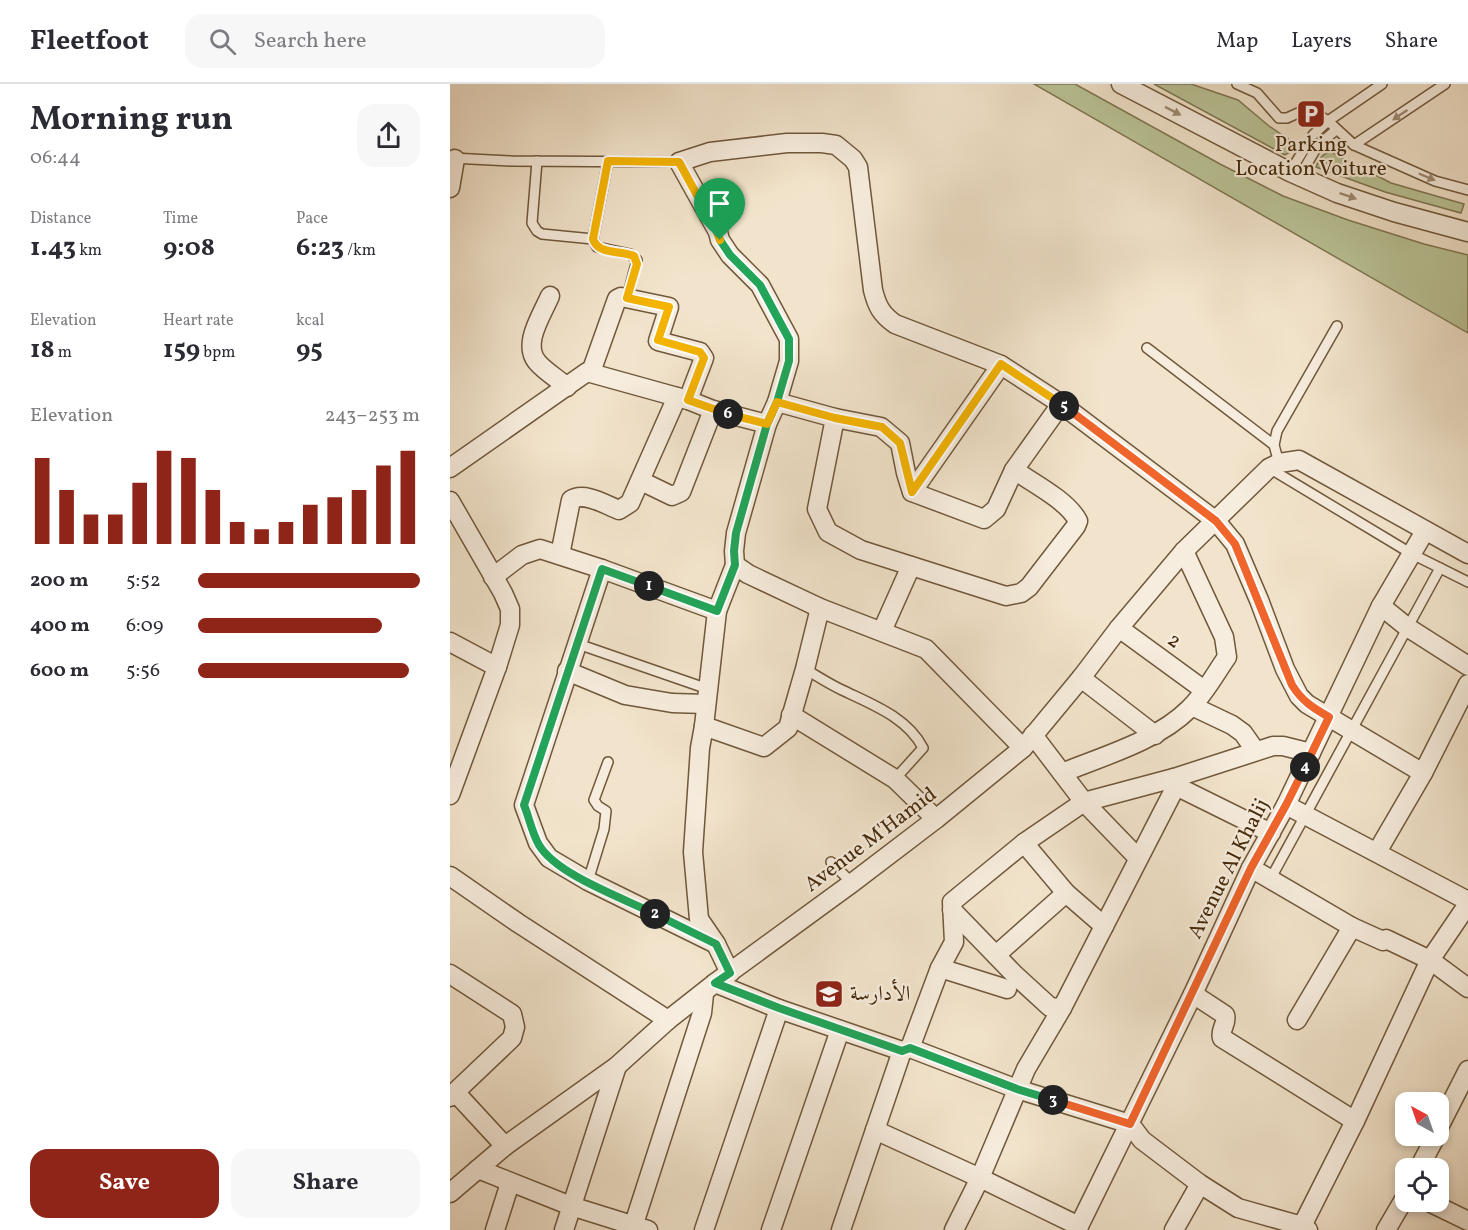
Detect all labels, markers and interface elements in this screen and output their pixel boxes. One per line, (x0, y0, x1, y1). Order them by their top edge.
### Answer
search box (185, 14, 605, 68)
text: Fleetfoot (30, 22, 149, 61)
icon: search (206, 25, 239, 58)
text: Search here (254, 26, 366, 57)
text: Map (1216, 27, 1258, 56)
text: Layers (1291, 27, 1352, 56)
text: Share (1385, 27, 1438, 56)
text: Morning run (30, 98, 233, 144)
parking icon: Parking Location Voiture (1295, 98, 1327, 130)
button: share (357, 104, 420, 167)
one-way arrow (1165, 106, 1182, 116)
one-way arrow (1392, 109, 1408, 121)
place label: Parking Location Voiture (1235, 131, 1387, 184)
text: 06:44 (30, 144, 81, 172)
one-way arrow (1418, 172, 1436, 182)
pin (694, 178, 745, 240)
icon: arrive (703, 187, 736, 220)
one-way arrow (1339, 192, 1357, 202)
text: Distance (30, 208, 91, 230)
text: Time (163, 208, 198, 230)
text: Pace (296, 208, 328, 230)
text: 1.43 (30, 230, 76, 266)
text: 9:08 (163, 230, 215, 266)
text: 6:23 (296, 230, 344, 266)
text: km (76, 240, 102, 262)
text: /km (344, 240, 376, 262)
text: Elevation (30, 310, 97, 332)
text: Heart rate (163, 310, 234, 332)
text: kcal (296, 310, 324, 332)
text: 18 (30, 332, 55, 368)
text: 159 (163, 332, 200, 368)
text: 95 (296, 332, 323, 368)
text: m (55, 342, 72, 364)
text: bpm (200, 342, 235, 364)
pin: 5 (1049, 391, 1079, 421)
text: 5 (1060, 395, 1068, 417)
pin: 6 (713, 399, 743, 429)
text: Elevation (30, 402, 113, 430)
text: 243–253 m (325, 402, 420, 430)
text: 6 (724, 403, 732, 425)
text: 200 m (30, 567, 88, 595)
text: 5:52 (126, 567, 161, 595)
pin: 1 (634, 571, 664, 601)
text: 1 (646, 575, 652, 597)
text: 400 m (30, 612, 90, 640)
text: 6:09 (126, 612, 163, 640)
street label: 2 (1161, 626, 1187, 656)
text: 600 m (30, 657, 89, 685)
text: 5:56 (126, 657, 160, 685)
pin: 4 (1290, 752, 1320, 782)
text: 4 (1300, 756, 1310, 778)
street label: Avenue M'Hamid (799, 781, 943, 899)
street label: Avenue Al Khalij (1181, 794, 1277, 944)
pin: 2 (640, 899, 670, 929)
text: 2 (651, 903, 659, 925)
school or university icon: الأدارسة (813, 978, 845, 1010)
place label: الأدارسة (850, 978, 910, 1009)
pin: 3 (1038, 1085, 1068, 1115)
text: 3 (1049, 1089, 1057, 1111)
north arrow (1395, 1092, 1449, 1146)
map controls (1395, 1092, 1449, 1212)
button: Save (30, 1149, 219, 1218)
button: Share (231, 1149, 420, 1218)
button: locate (1395, 1158, 1449, 1212)

